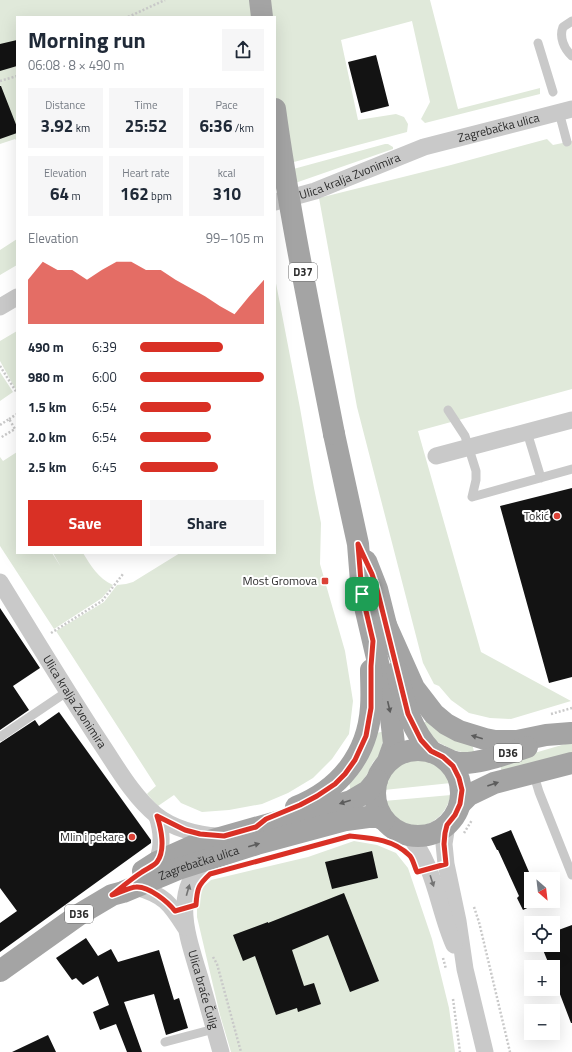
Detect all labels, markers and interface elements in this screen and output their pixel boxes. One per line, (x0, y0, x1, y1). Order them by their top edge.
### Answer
text: Morning run (28, 23, 146, 57)
button: share (222, 29, 264, 71)
text: 06:08 · 8 × 490 m (28, 55, 124, 75)
text: Distance (45, 97, 85, 113)
text: Time (135, 97, 157, 113)
text: Pace (216, 97, 238, 113)
street label: Zagrebačka ulica (456, 108, 541, 147)
text: 3.92 (40, 113, 73, 139)
text: 25:52 (125, 113, 167, 139)
text: 6:36 (199, 113, 232, 139)
text: km (73, 120, 90, 136)
text: /km (232, 120, 254, 136)
street label: Ulica kralja Zvonimira (297, 148, 403, 204)
text: Elevation (44, 165, 87, 181)
text: Heart rate (122, 165, 170, 181)
text: kcal (218, 165, 236, 181)
text: 64 (50, 181, 69, 207)
text: 162 (120, 181, 149, 207)
text: 310 (212, 181, 241, 207)
text: m (69, 188, 81, 204)
text: bpm (149, 188, 172, 204)
text: Elevation (28, 228, 79, 248)
text: 99–105 m (206, 228, 264, 248)
road number: D37 (289, 263, 317, 281)
text: 490 m (28, 337, 64, 357)
text: 6:39 (92, 337, 117, 357)
text: 980 m (28, 367, 64, 387)
text: 6:00 (92, 367, 117, 387)
text: 1.5 km (28, 397, 66, 417)
text: 6:54 (92, 397, 117, 417)
text: 2.0 km (28, 427, 66, 447)
text: 6:54 (92, 427, 117, 447)
text: 2.5 km (28, 457, 66, 477)
text: 6:45 (92, 457, 117, 477)
button: Save (28, 500, 142, 546)
button: Share (150, 500, 264, 546)
place label: Tokić (524, 506, 549, 525)
marker: Tokić (552, 511, 562, 521)
place label: Most Gromova (243, 571, 317, 590)
marker: Most Gromova (320, 576, 330, 586)
pin (345, 577, 379, 611)
icon: arrive (351, 583, 373, 605)
street label: Ulica kralja Zvonimira (38, 651, 112, 752)
one-way arrow (386, 700, 392, 713)
one-way arrow (471, 734, 483, 740)
road number: D36 (494, 744, 522, 762)
one-way arrow (488, 781, 500, 787)
one-way arrow (339, 799, 351, 805)
place label: Mlin i pekare (60, 827, 124, 846)
marker: Mlin i pekare (127, 832, 137, 842)
street label: Zagrebačka ulica (155, 840, 241, 885)
one-way arrow (248, 841, 260, 847)
north arrow (524, 872, 560, 908)
map controls (524, 872, 560, 1040)
one-way arrow (429, 876, 435, 888)
one-way arrow (185, 883, 191, 895)
road number: D36 (65, 905, 93, 923)
button: locate (524, 916, 560, 952)
street label: Ulica braće Čulig (183, 948, 224, 1031)
button: + (524, 960, 560, 996)
button: − (524, 1004, 560, 1040)

